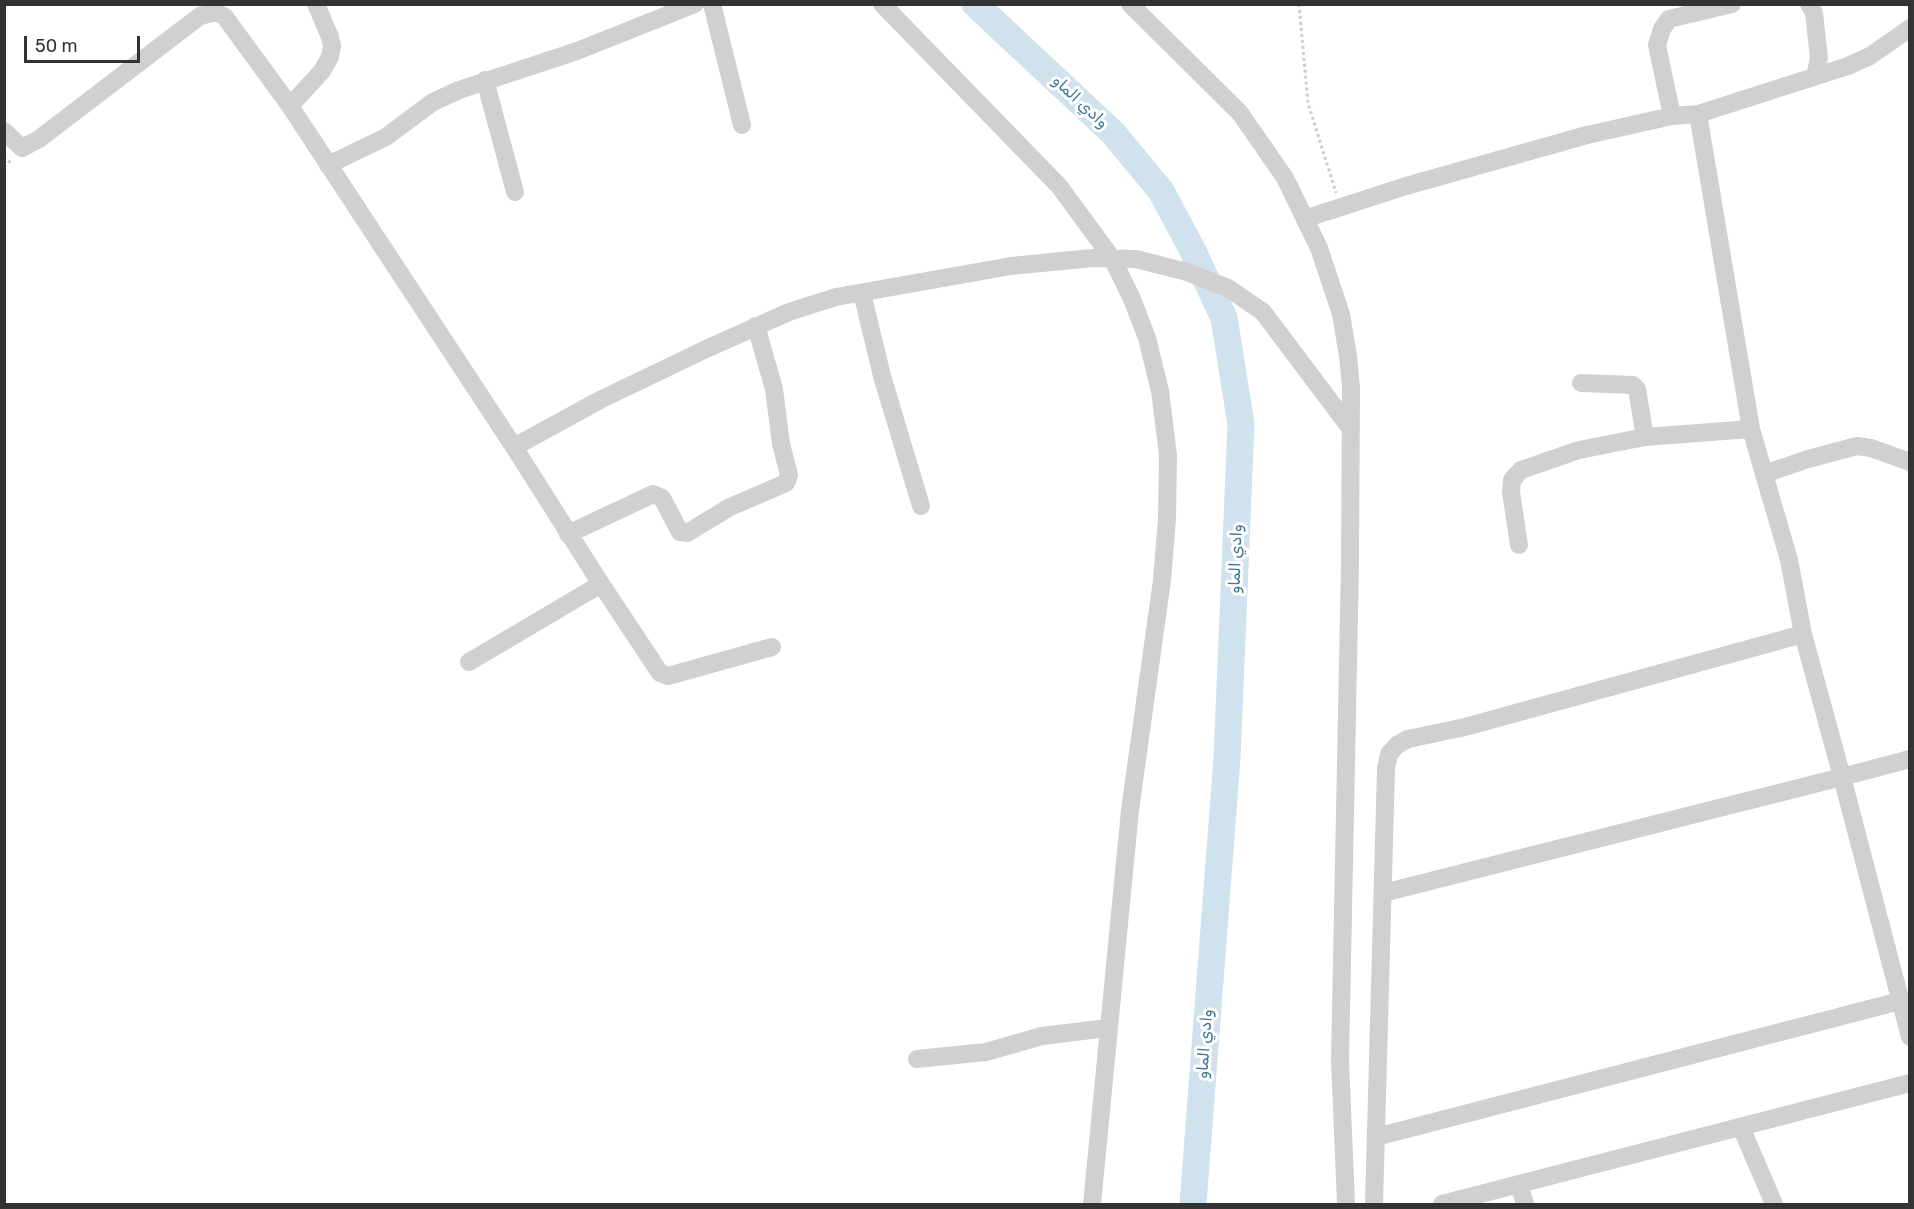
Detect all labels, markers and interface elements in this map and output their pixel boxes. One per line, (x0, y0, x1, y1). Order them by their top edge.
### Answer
scale bar (27, 24, 142, 62)
text: 50 m (35, 35, 78, 57)
water label: وادي الماو (1048, 71, 1112, 133)
water label: وادي الماو (1225, 524, 1247, 594)
water label: وادي الماو (1193, 1009, 1217, 1079)

